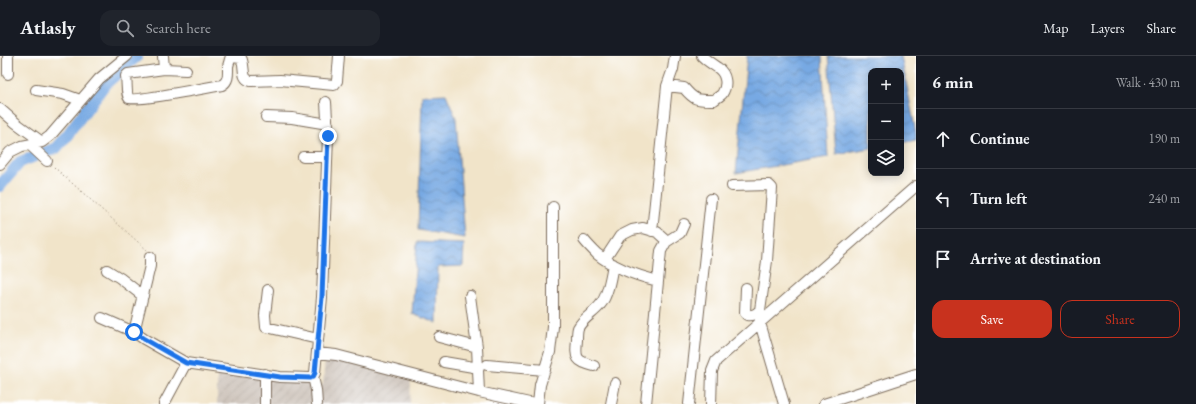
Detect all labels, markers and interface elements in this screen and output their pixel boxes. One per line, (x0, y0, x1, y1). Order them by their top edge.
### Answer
search box (100, 10, 380, 46)
text: Atlasly (20, 15, 76, 40)
icon: search (114, 17, 136, 39)
text: Search here (146, 18, 211, 37)
text: Map (1043, 19, 1068, 37)
text: Layers (1090, 19, 1125, 37)
text: Share (1147, 19, 1176, 37)
map controls (868, 68, 904, 176)
button: + (868, 68, 904, 104)
text: 6 min (932, 71, 973, 93)
text: Walk · 430 m (1116, 74, 1180, 91)
button: − (868, 104, 904, 140)
route end (319, 127, 337, 145)
icon: ahead (932, 128, 954, 150)
text: Continue (970, 129, 1030, 148)
text: 190 m (1149, 130, 1180, 147)
button: layers (868, 140, 904, 176)
icon: left (932, 188, 954, 210)
text: Turn left (970, 189, 1027, 208)
text: 240 m (1149, 190, 1180, 207)
icon: arrive (932, 248, 954, 270)
text: Arrive at destination (970, 249, 1101, 268)
button: Save (932, 300, 1052, 338)
button: Share (1060, 300, 1180, 338)
route start (125, 323, 143, 341)

